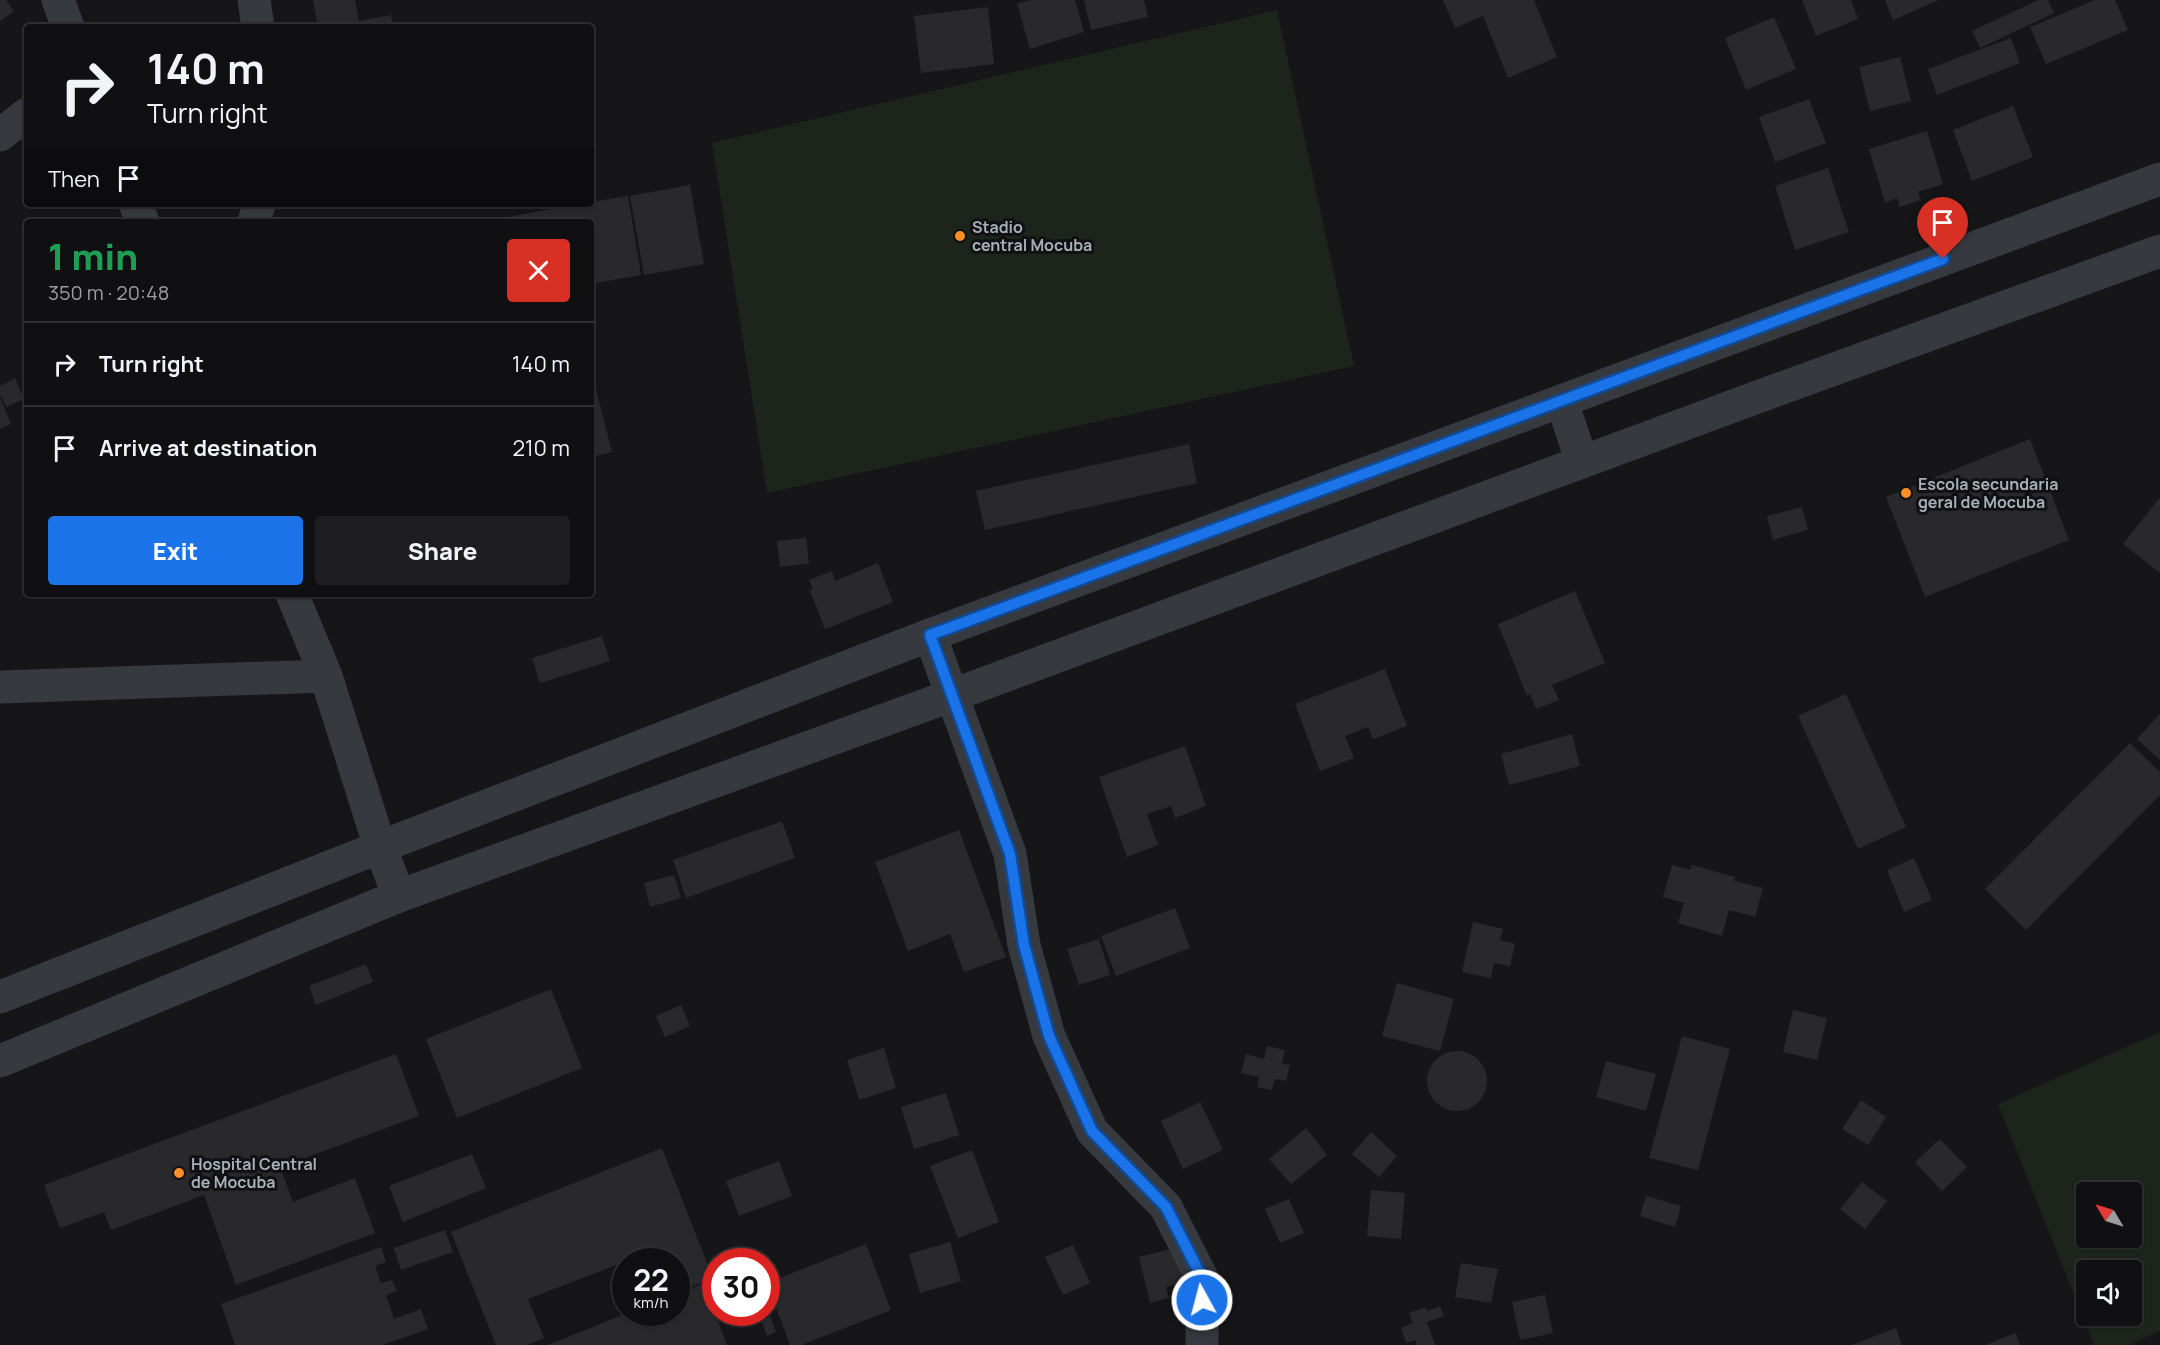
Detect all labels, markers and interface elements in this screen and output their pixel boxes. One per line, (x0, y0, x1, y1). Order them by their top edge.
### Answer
text: 140 m (147, 39, 265, 97)
icon: right (48, 48, 126, 126)
text: Turn right (147, 94, 268, 131)
icon: arrive (112, 162, 145, 195)
text: Then (48, 164, 100, 194)
pin (1917, 197, 1968, 259)
icon: arrive (1926, 206, 1959, 239)
place label: Stadio central Mocuba (972, 216, 1092, 256)
marker: Stadio central Mocuba (953, 229, 967, 243)
text: 1 min (48, 232, 138, 281)
button: close (507, 239, 570, 302)
text: 350 m · 20:48 (48, 279, 169, 306)
icon: right (48, 348, 81, 381)
text: Turn right (99, 349, 204, 379)
text: 140 m (512, 349, 570, 379)
icon: arrive (48, 432, 81, 465)
text: Arrive at destination (99, 433, 317, 463)
text: 210 m (512, 433, 570, 463)
place label: Escola secundaria geral de Mocuba (1918, 473, 2058, 513)
marker: Escola secundaria geral de Mocuba (1899, 486, 1913, 500)
button: Exit (48, 516, 303, 585)
button: Share (315, 516, 570, 585)
place label: Hospital Central de Mocuba (191, 1153, 317, 1193)
marker: Hospital Central de Mocuba (172, 1166, 186, 1180)
north arrow (2076, 1182, 2142, 1248)
map controls (2076, 1182, 2142, 1326)
speed limit sign: 30 (702, 1248, 780, 1326)
text: 22 (633, 1259, 669, 1300)
button: sound (2076, 1260, 2142, 1326)
position arrow (1170, 1268, 1234, 1332)
text: km/h (634, 1292, 668, 1313)

